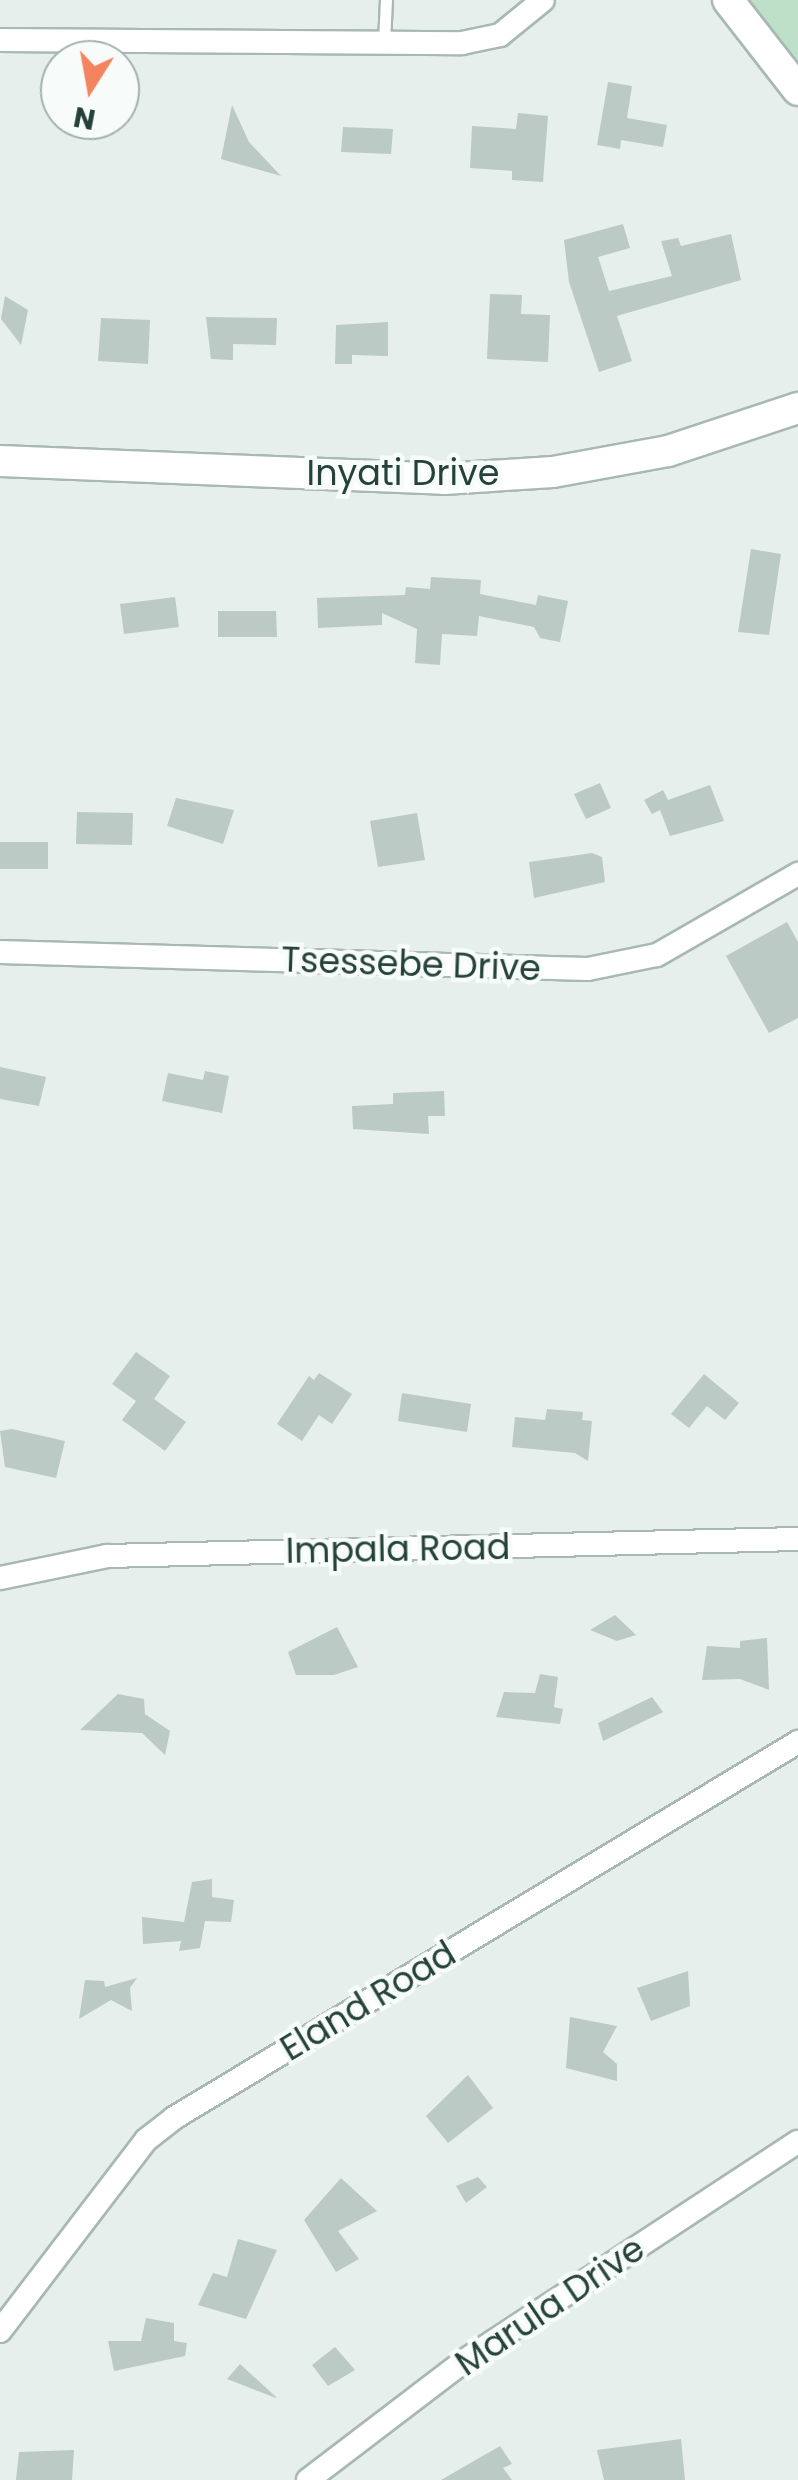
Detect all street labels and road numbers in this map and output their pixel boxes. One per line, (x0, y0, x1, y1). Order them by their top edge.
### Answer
street label: Inyati Drive (307, 452, 499, 494)
street label: Tsessebe Drive (281, 938, 541, 990)
street label: Impala Road (285, 1526, 511, 1572)
street label: Eland Road (273, 1932, 463, 2070)
street label: Marula Drive (448, 2227, 652, 2385)

